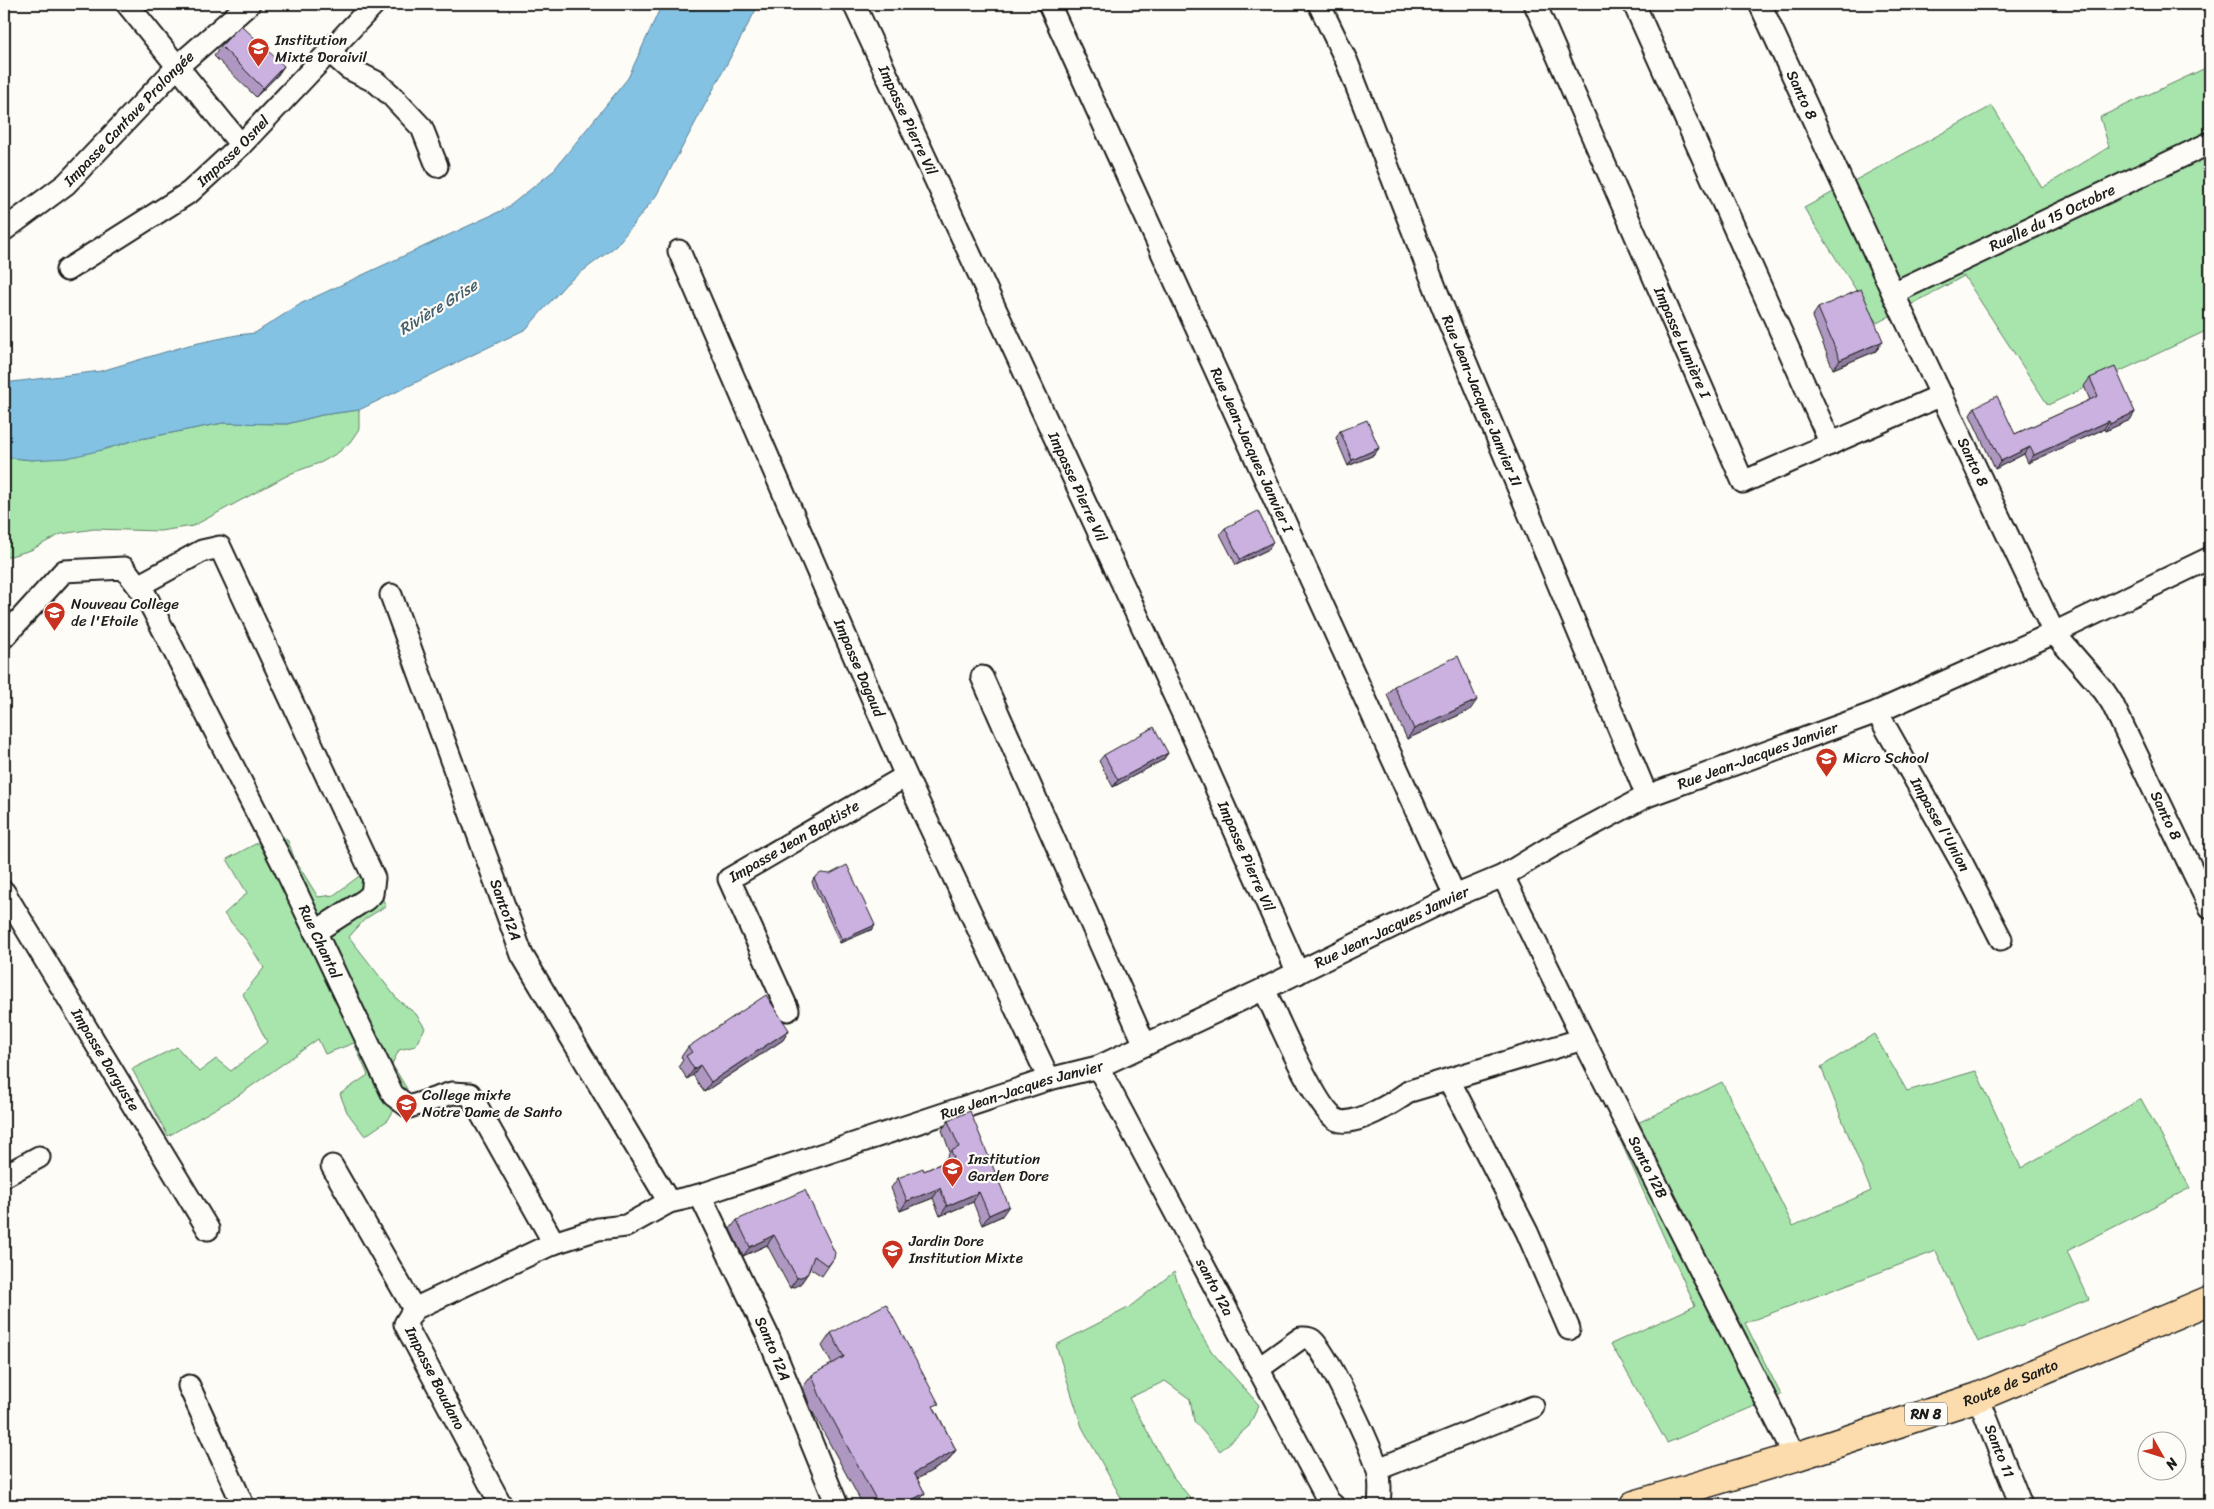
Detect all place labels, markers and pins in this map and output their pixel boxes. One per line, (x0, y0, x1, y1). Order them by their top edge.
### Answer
place label: Institution Mixte Doraivil (274, 27, 368, 70)
school or university icon: Institution Mixte Doraivil (247, 37, 271, 68)
place label: Nouveau College de l'Etoile (71, 591, 179, 634)
school or university icon: Nouveau College de l'Etoile (43, 601, 67, 632)
place label: Micro School (1843, 745, 1929, 771)
school or university icon: Micro School (1815, 746, 1839, 777)
place label: College mixte Notre Dame de Santo (422, 1082, 563, 1125)
school or university icon: College mixte Notre Dame de Santo (394, 1092, 418, 1123)
place label: Institution Garden Dore (967, 1146, 1049, 1189)
school or university icon: Institution Garden Dore (940, 1156, 964, 1187)
place label: Jardin Dore Institution Mixte (908, 1228, 1023, 1271)
school or university icon: Jardin Dore Institution Mixte (881, 1238, 905, 1269)

